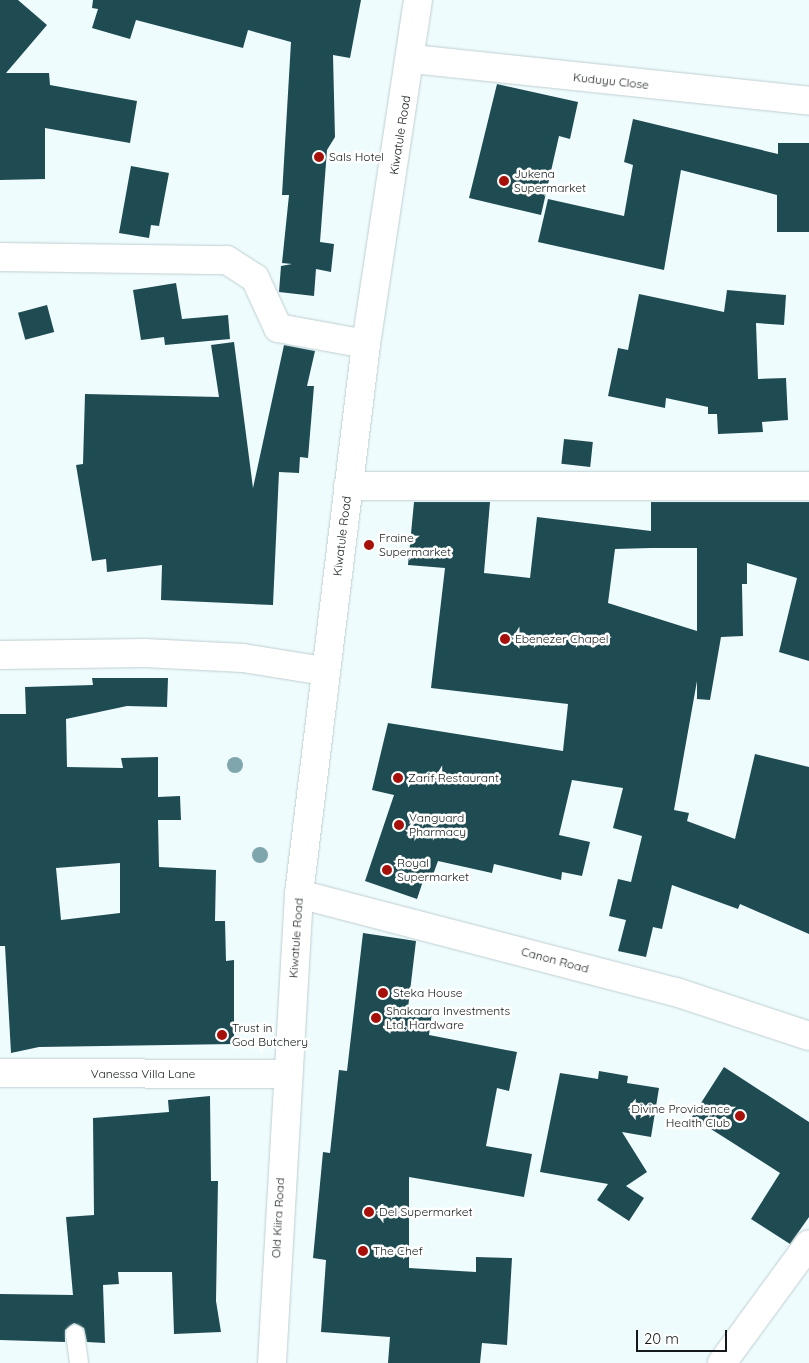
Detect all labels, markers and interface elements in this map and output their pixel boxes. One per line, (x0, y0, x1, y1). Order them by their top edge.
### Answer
street label: Kuduyu Close (572, 70, 650, 92)
street label: Kiwatule Road (387, 94, 413, 176)
place label: Sals Hotel (329, 150, 384, 164)
marker: Sals Hotel (313, 151, 325, 163)
place label: Jukena Supermarket (514, 167, 586, 195)
marker: Jukena Supermarket (498, 175, 510, 187)
street label: Kiwatule Road (330, 495, 354, 577)
place label: Fraine Supermarket (379, 531, 451, 559)
marker: Fraine Supermarket (363, 539, 375, 551)
place label: Ebenezer Chapel (515, 632, 609, 646)
marker: Ebenezer Chapel (499, 633, 511, 645)
place label: Zarif Restaurant (408, 771, 499, 785)
marker: Zarif Restaurant (392, 772, 404, 784)
place label: Vanguard Pharmacy (409, 811, 466, 839)
marker: Vanguard Pharmacy (393, 819, 405, 831)
place label: Royal Supermarket (397, 856, 469, 884)
marker: Royal Supermarket (381, 864, 393, 876)
street label: Kiwatule Road (286, 897, 306, 979)
street label: Canon Road (520, 944, 590, 976)
place label: Steka House (393, 986, 463, 1000)
marker: Steka House (377, 987, 389, 999)
place label: Shakaara Investments Ltd. Hardware (386, 1004, 510, 1032)
marker: Shakaara Investments Ltd. Hardware (370, 1012, 382, 1024)
place label: Trust in God Butchery (232, 1021, 308, 1049)
marker: Trust in God Butchery (216, 1029, 228, 1041)
street label: Vanessa Villa Lane (91, 1067, 195, 1081)
place label: Divine Providence Health Club (631, 1102, 730, 1130)
marker: Divine Providence Health Club (734, 1110, 746, 1122)
street label: Old Kiira Road (269, 1177, 287, 1259)
place label: Del Supermarket (379, 1205, 473, 1219)
marker: Del Supermarket (363, 1206, 375, 1218)
place label: The Chef (373, 1244, 423, 1258)
marker: The Chef (357, 1245, 369, 1257)
scale bar (639, 1320, 730, 1352)
text: 20 m (644, 1329, 679, 1348)

